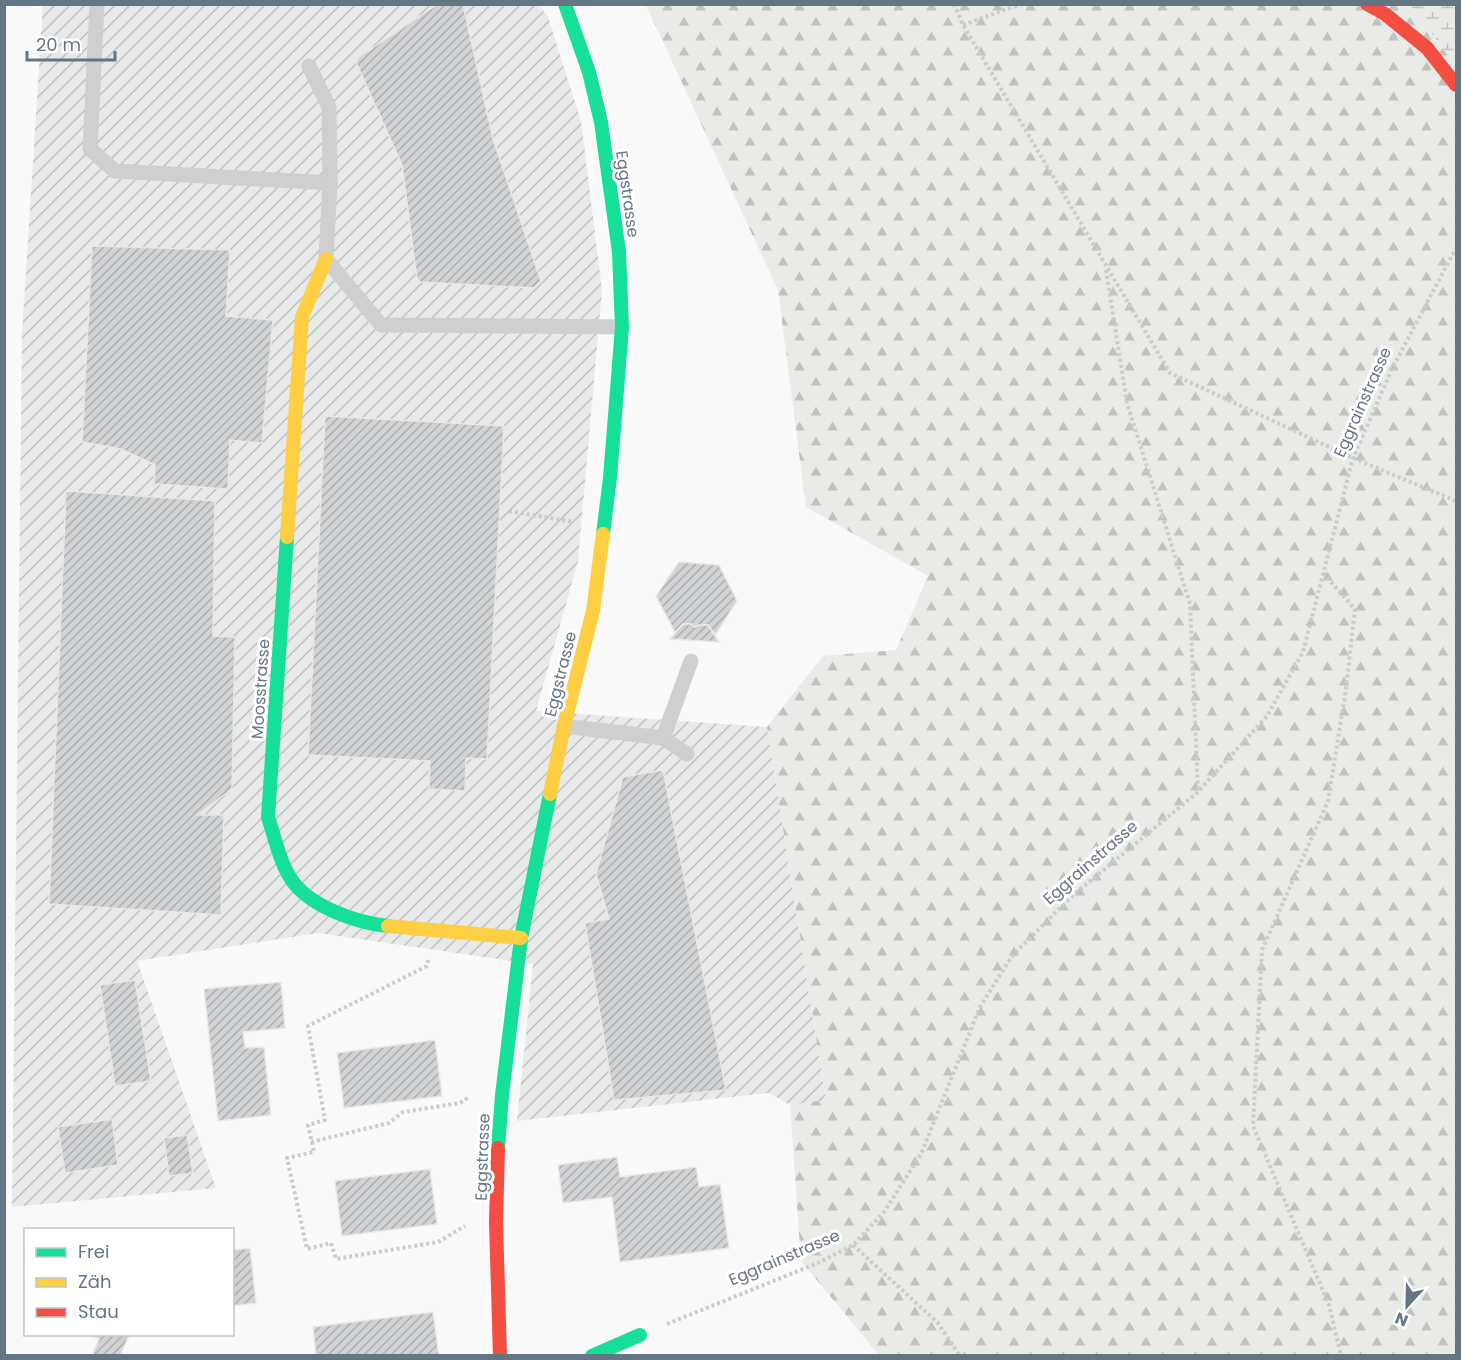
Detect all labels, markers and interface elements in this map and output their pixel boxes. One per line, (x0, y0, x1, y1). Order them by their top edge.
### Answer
scale bar (27, 24, 116, 62)
text: 20 m (36, 32, 81, 57)
street label: Eggstrasse (610, 149, 645, 239)
street label: Eggrainstrasse (1328, 343, 1397, 461)
street label: Eggstrasse (539, 629, 582, 719)
street label: Moosstrasse (246, 638, 275, 740)
street label: Eggrainstrasse (1038, 815, 1143, 910)
street label: Eggstrasse (469, 1113, 496, 1201)
street label: Eggrainstrasse (725, 1224, 843, 1291)
legend (24, 1228, 234, 1336)
text: Frei (78, 1239, 109, 1264)
text: Zäh (78, 1269, 111, 1294)
north arrow (1377, 1276, 1437, 1336)
text: Stau (78, 1299, 119, 1324)
text: N (1392, 1307, 1411, 1332)

